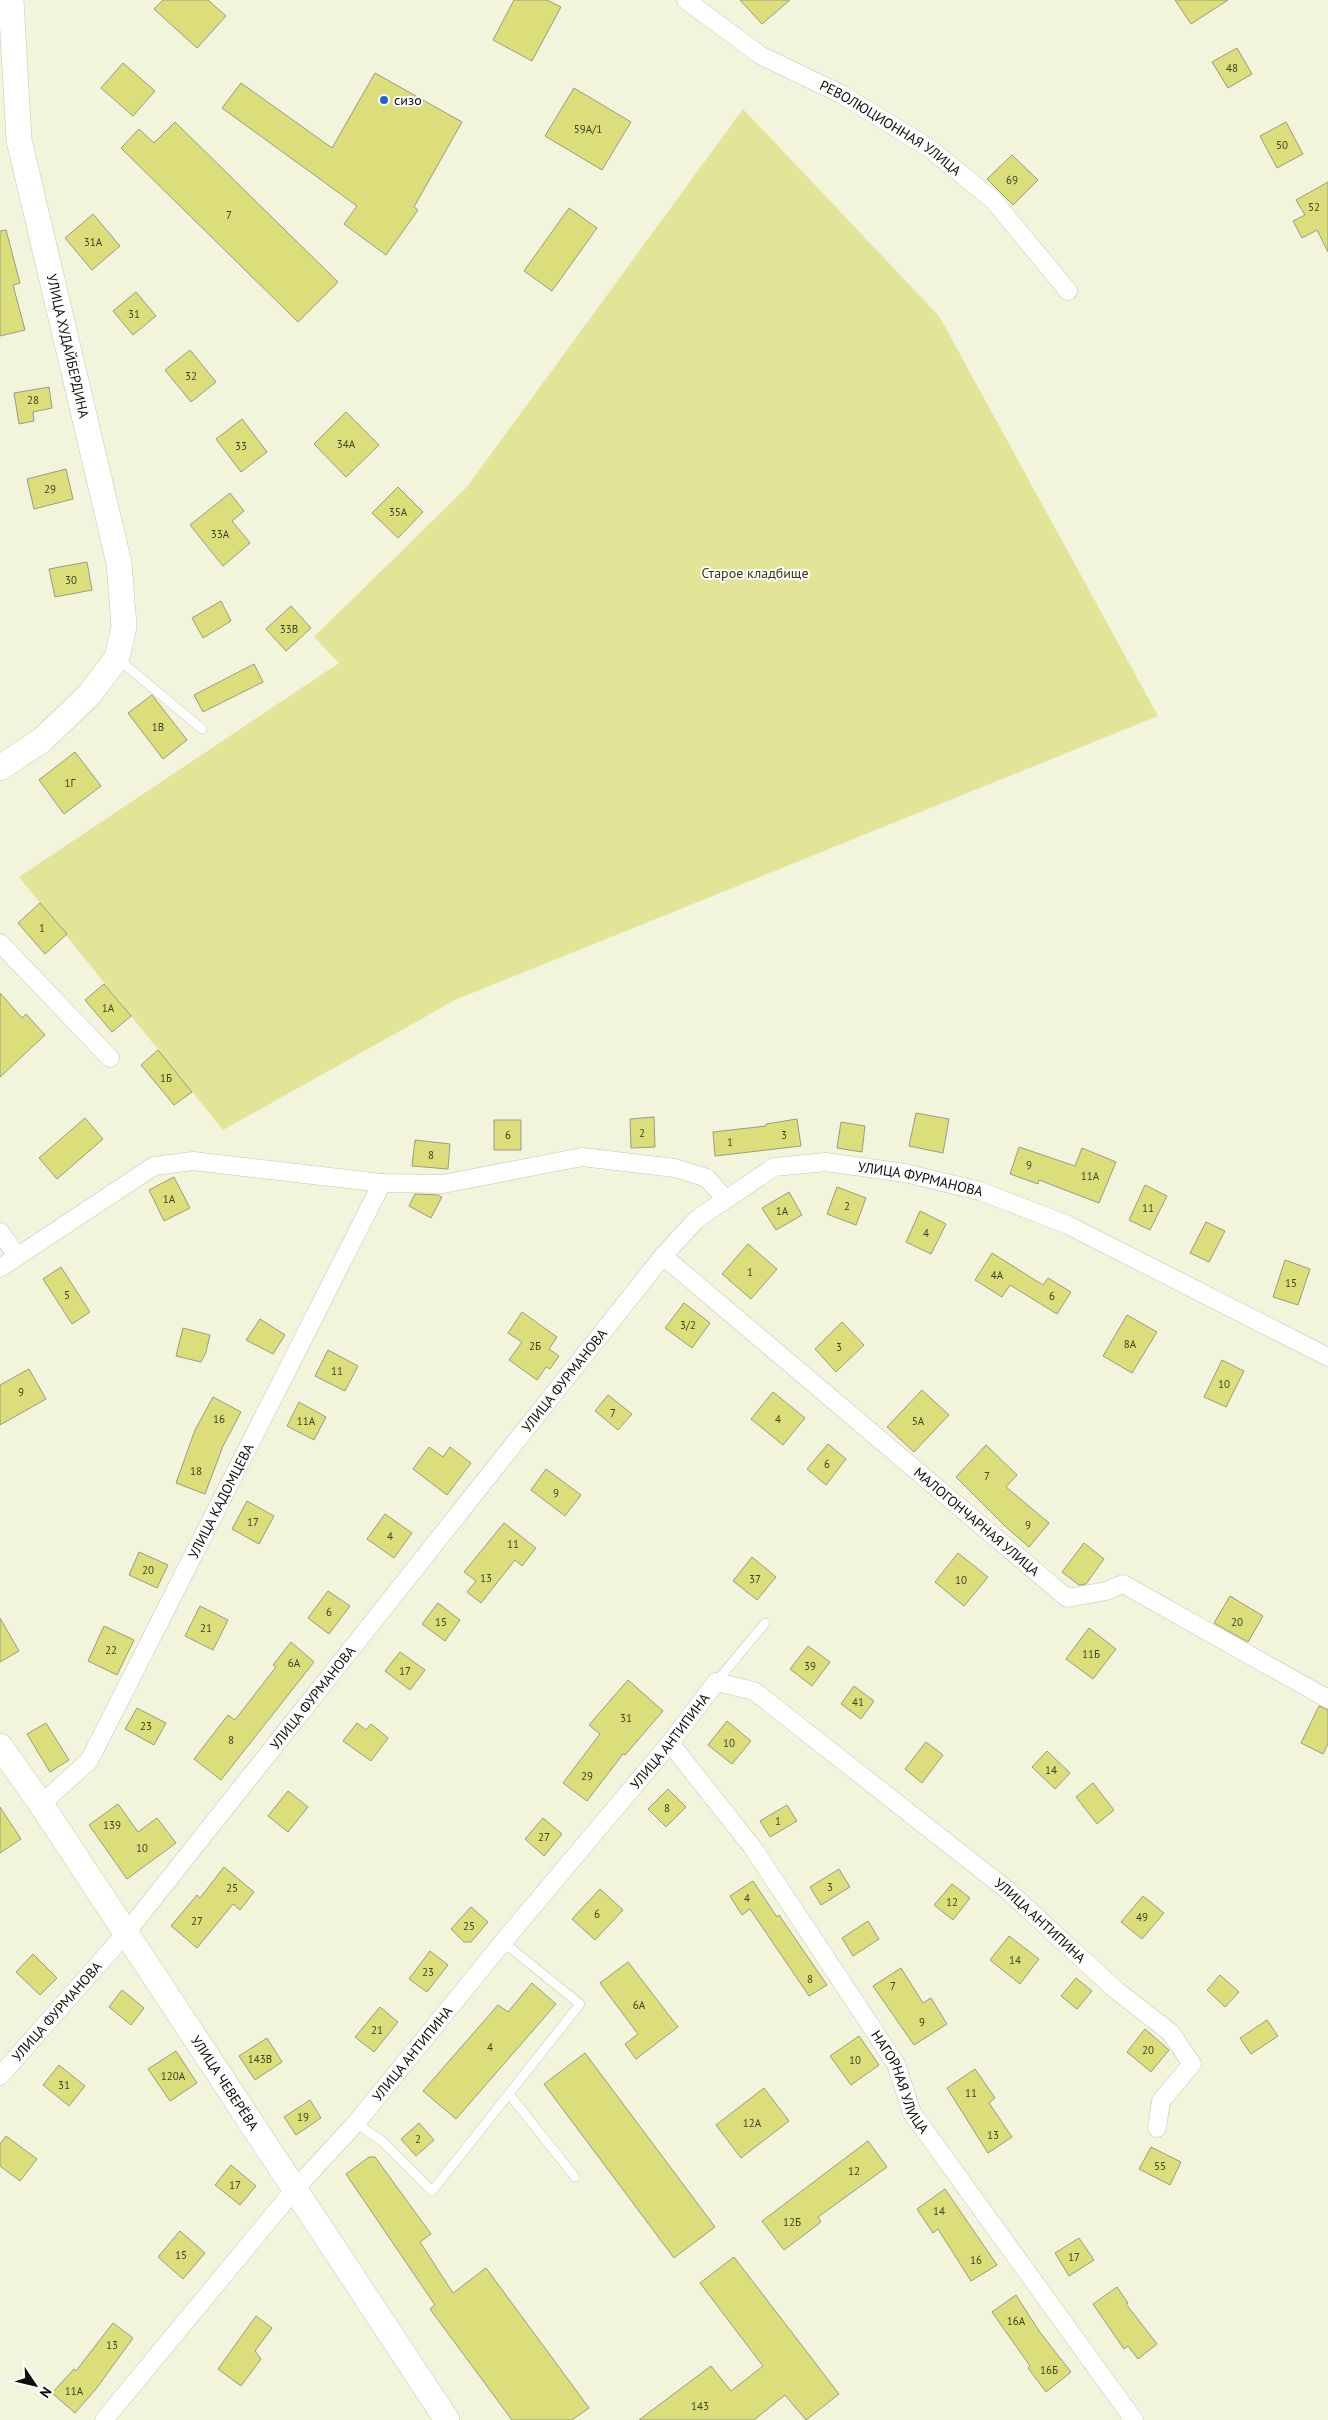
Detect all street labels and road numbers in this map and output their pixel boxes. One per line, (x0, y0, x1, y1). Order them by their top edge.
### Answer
street label: РЕВОЛЮЦИОННАЯ УЛИЦА (817, 76, 966, 180)
street label: УЛИЦА ХУДАЙБЕРДИНА (43, 272, 94, 421)
street label: УЛИЦА ФУРМАНОВА (857, 1158, 986, 1201)
street label: УЛИЦА ФУРМАНОВА (518, 1324, 612, 1436)
street label: УЛИЦА КАДОМЦЕВА (184, 1440, 258, 1561)
street label: МАЛОГОНЧАРНАЯ УЛИЦА (910, 1463, 1044, 1580)
street label: УЛИЦА ФУРМАНОВА (266, 1642, 360, 1753)
street label: УЛИЦА АНТИПИНА (626, 1689, 714, 1793)
street label: УЛИЦА АНТИПИНА (991, 1874, 1090, 1967)
street label: УЛИЦА ФУРМАНОВА (8, 1957, 106, 2065)
street label: УЛИЦА АНТИПИНА (368, 2002, 457, 2105)
street label: НАГОРНАЯ УЛИЦА (867, 2027, 933, 2138)
street label: УЛИЦА ЧЕВЕРЁВА (187, 2032, 263, 2134)

